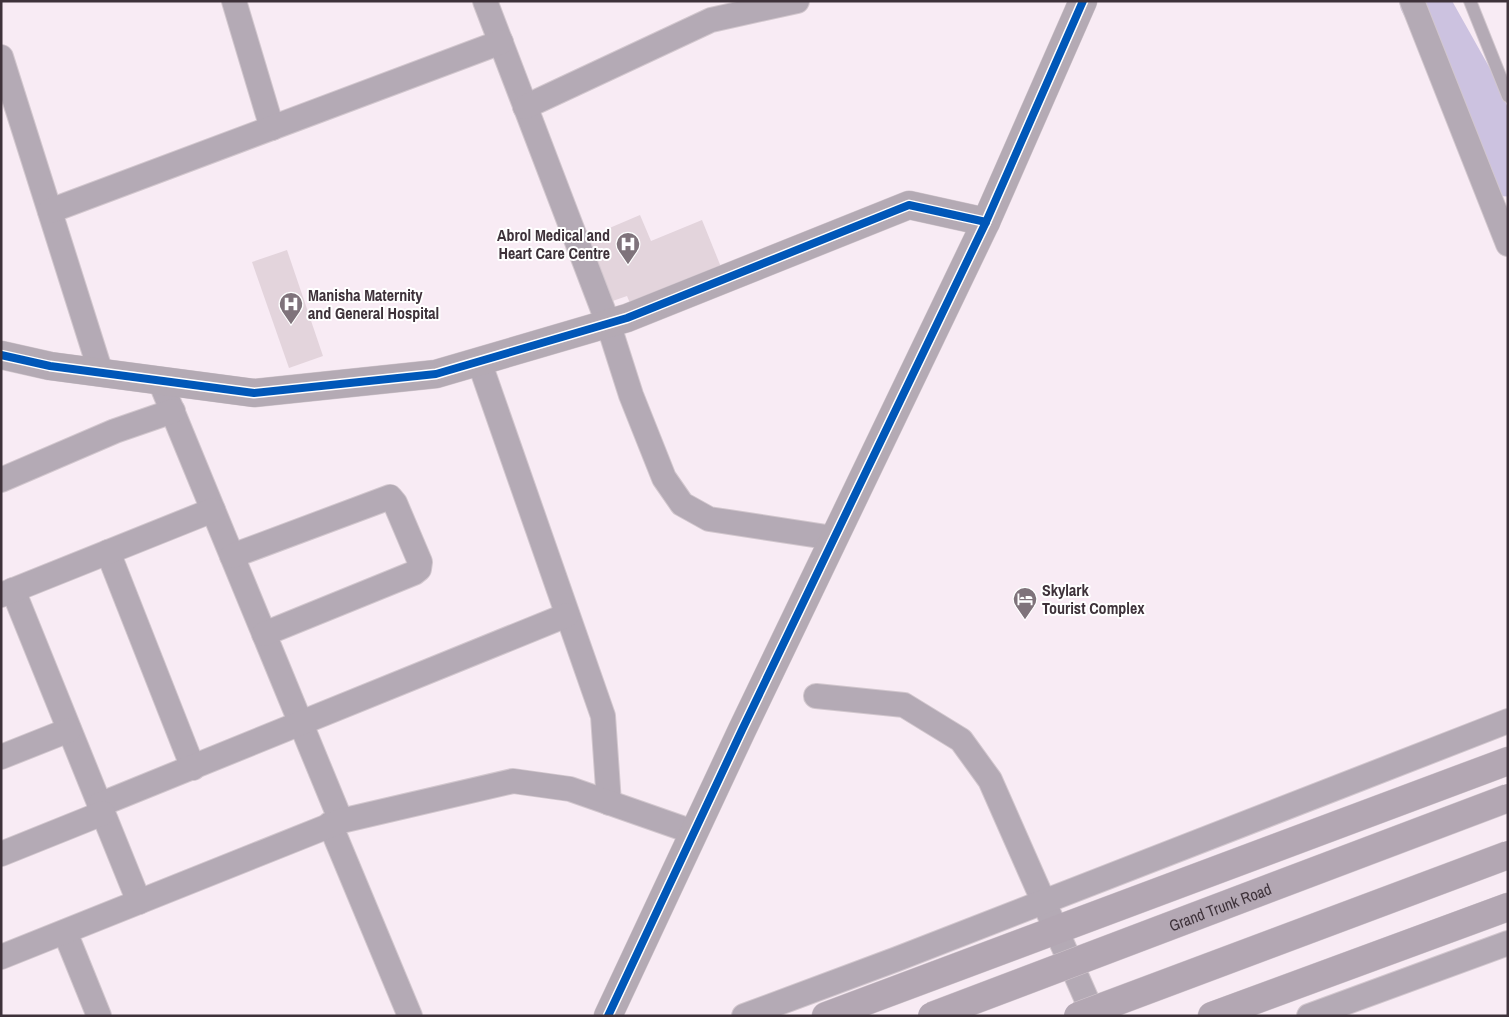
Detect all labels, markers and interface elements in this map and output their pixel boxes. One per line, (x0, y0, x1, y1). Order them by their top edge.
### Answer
place label: Abrol Medical and Heart Care Centre (497, 224, 610, 264)
hospital icon: Abrol Medical and Heart Care Centre (615, 231, 641, 265)
place label: Manisha Maternity and General Hospital (308, 284, 439, 324)
hospital icon: Manisha Maternity and General Hospital (278, 291, 304, 325)
place label: Skylark Tourist Complex (1042, 579, 1145, 619)
hotel icon: Skylark Tourist Complex (1012, 586, 1038, 620)
street label: Grand Trunk Road (1166, 878, 1274, 936)

